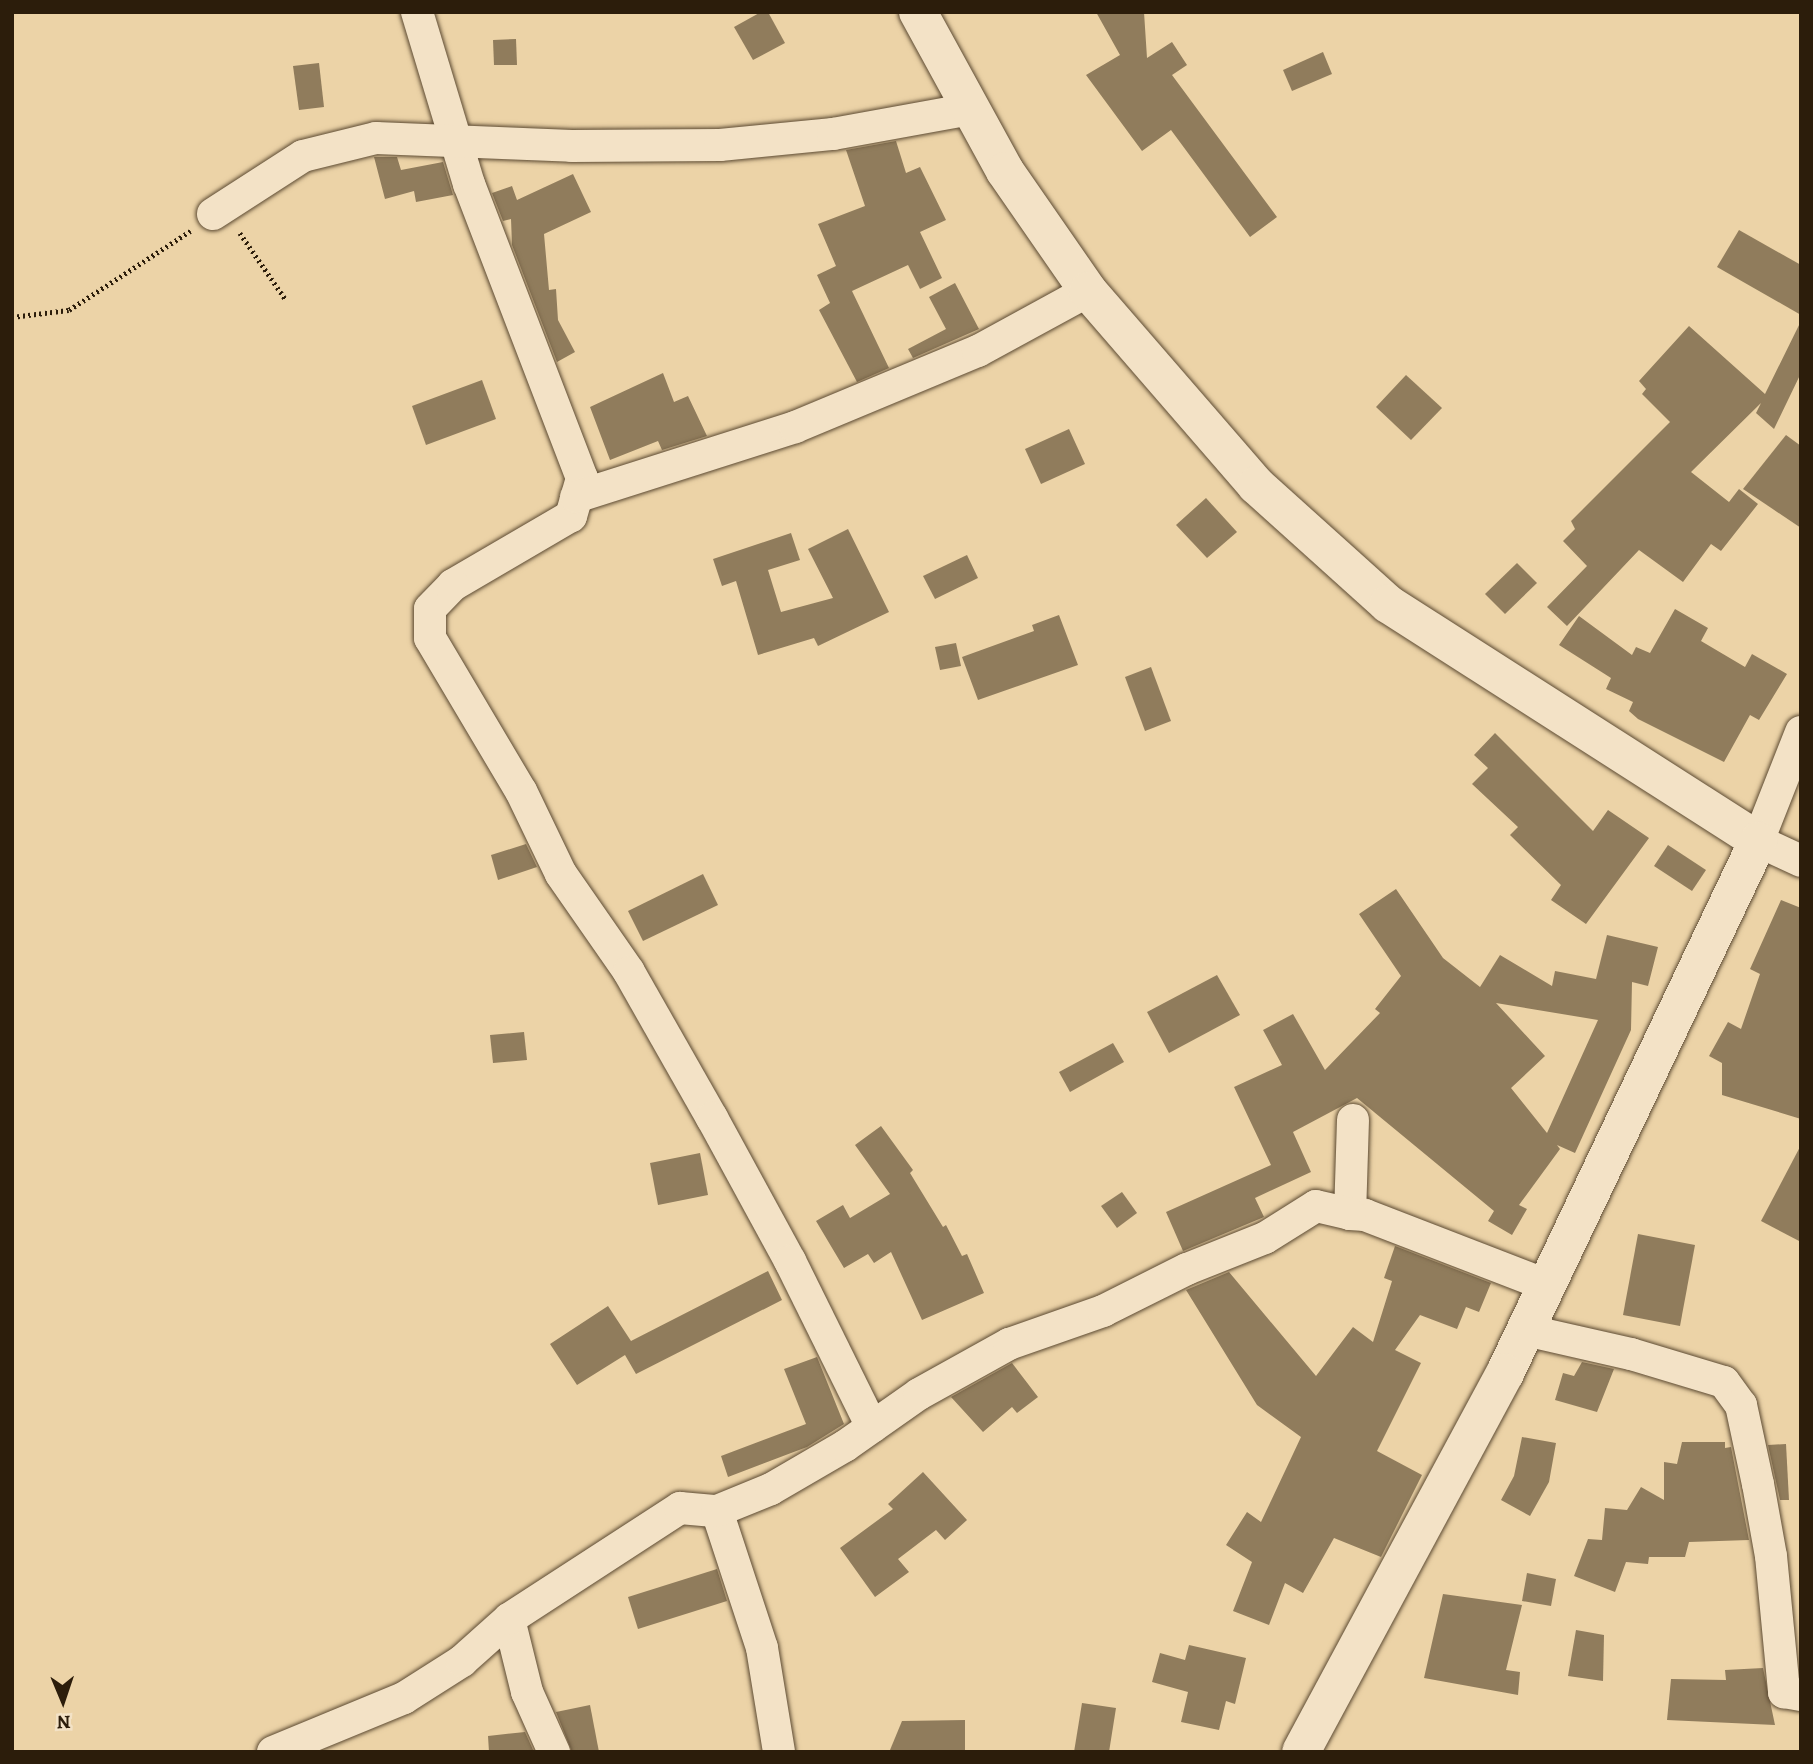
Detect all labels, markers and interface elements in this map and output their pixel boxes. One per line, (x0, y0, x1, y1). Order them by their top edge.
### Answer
north arrow (28, 1666, 98, 1736)
text: N (56, 1709, 71, 1735)

